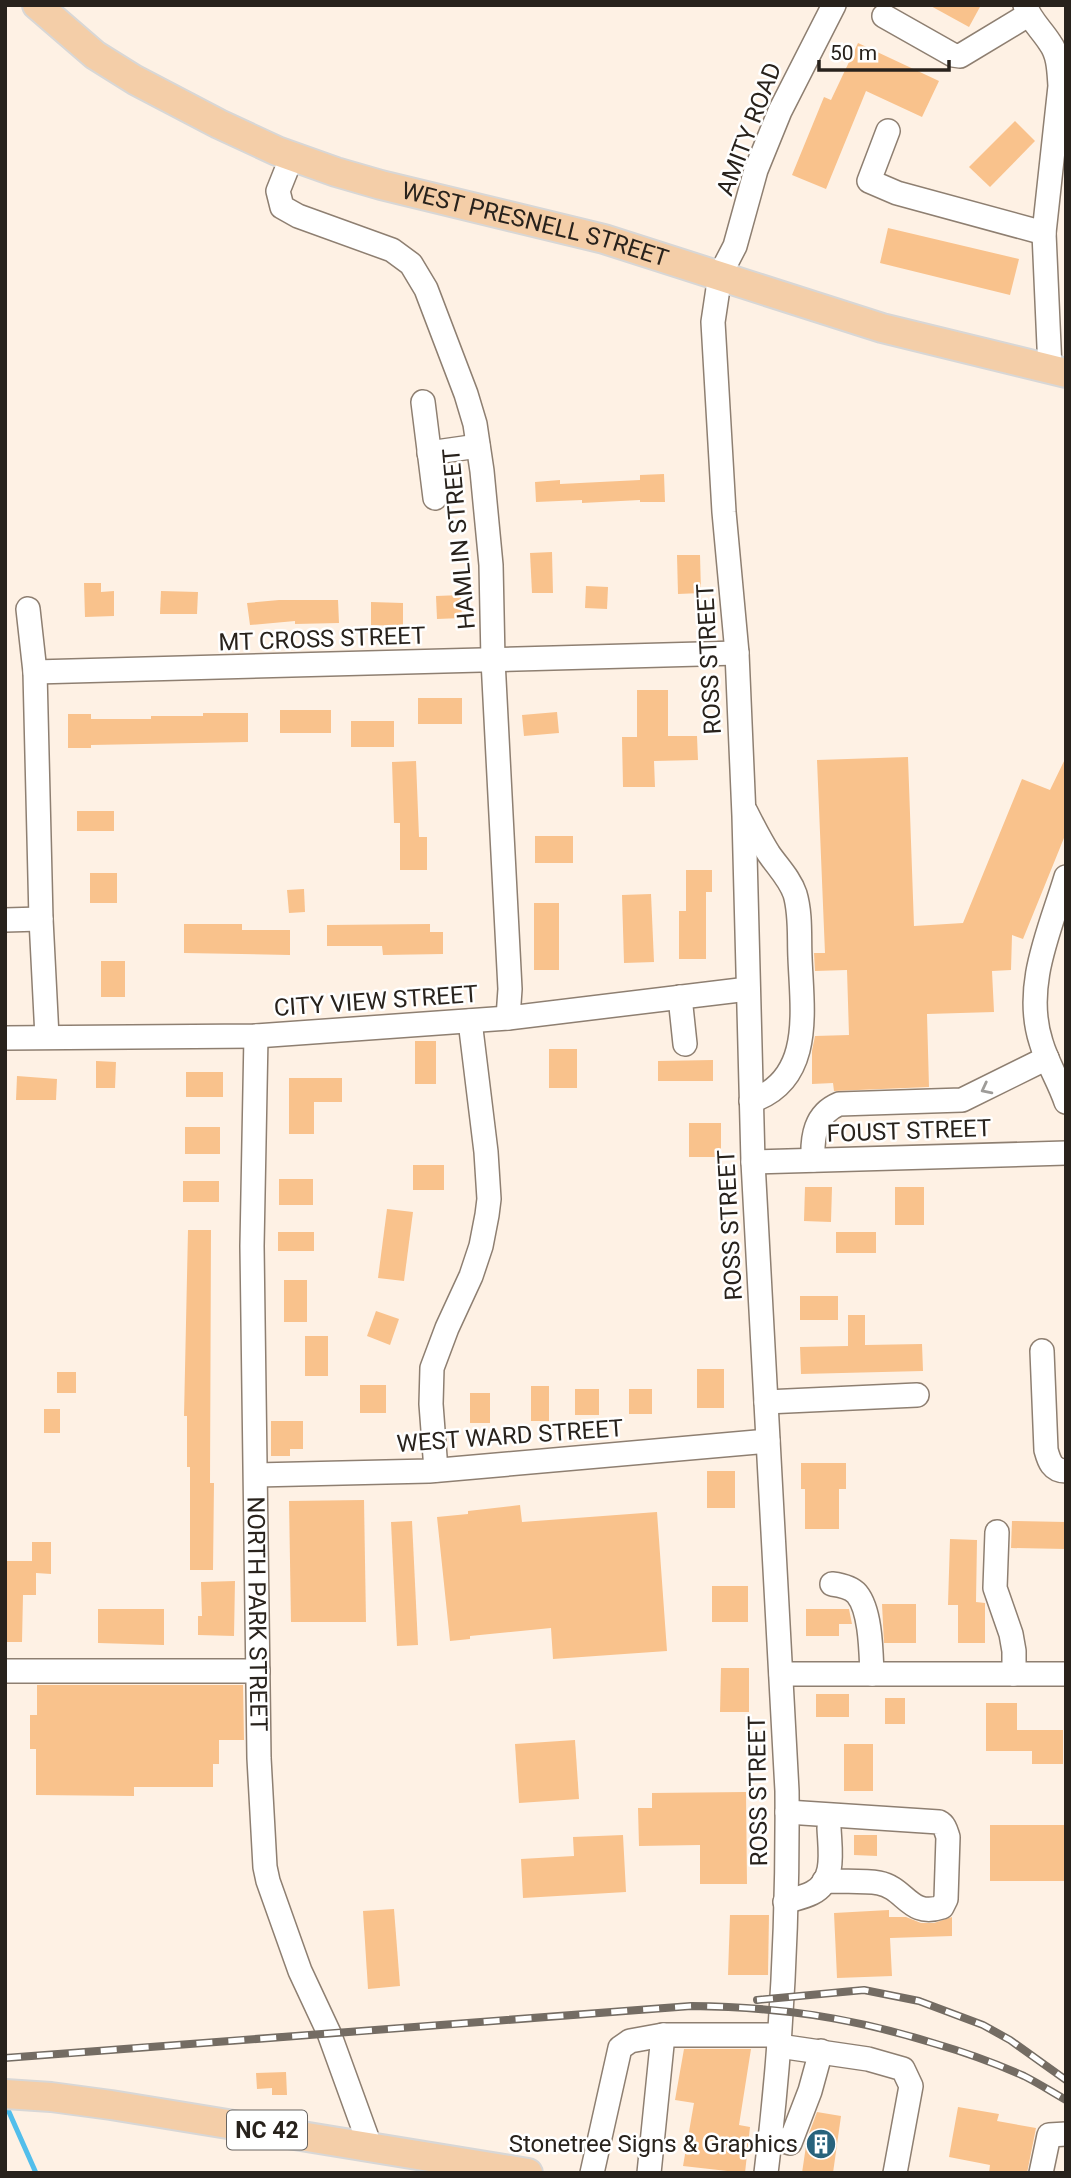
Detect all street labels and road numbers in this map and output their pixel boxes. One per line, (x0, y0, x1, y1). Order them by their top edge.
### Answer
street label: AMITY ROAD (711, 59, 787, 199)
street label: WEST PRESNELL STREET (399, 176, 672, 273)
street label: HAMLIN STREET (437, 447, 481, 631)
street label: ROSS STREET (691, 583, 727, 735)
street label: MT CROSS STREET (218, 621, 426, 657)
street label: CITY VIEW STREET (273, 980, 479, 1022)
street label: FOUST STREET (826, 1114, 992, 1148)
street label: ROSS STREET (712, 1149, 748, 1301)
street label: WEST WARD STREET (396, 1414, 624, 1458)
street label: NORTH PARK STREET (241, 1496, 273, 1732)
street label: ROSS STREET (743, 1715, 773, 1867)
road number: NC 42 (227, 2110, 307, 2150)

